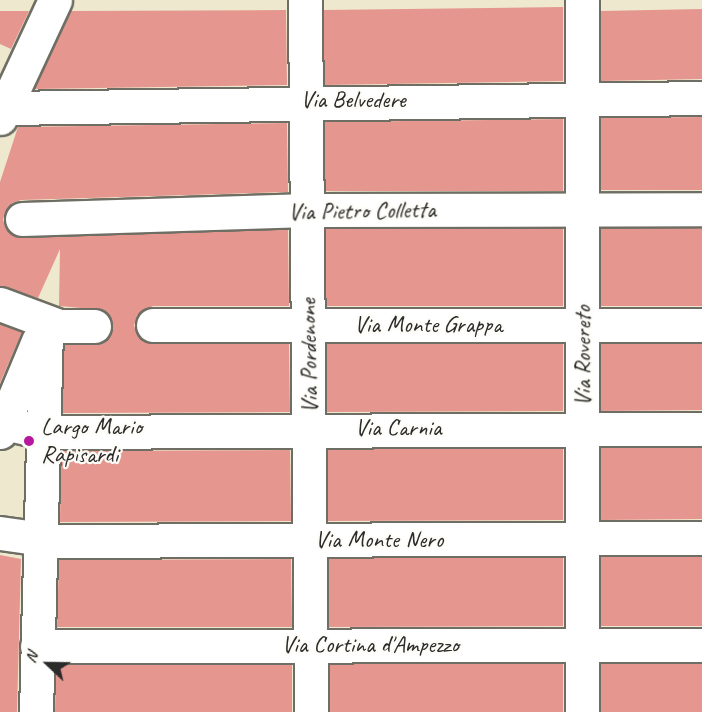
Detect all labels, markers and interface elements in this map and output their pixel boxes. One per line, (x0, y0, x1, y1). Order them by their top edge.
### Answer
street label: Via Belvedere (300, 86, 406, 114)
street label: Via Pietro Colletta (288, 195, 436, 227)
street label: Via Pordenone (294, 299, 324, 413)
street label: Via Rovereto (569, 305, 597, 407)
street label: Via Monte Grappa (354, 311, 502, 339)
place label: Largo Mario Rapisardi (41, 413, 143, 469)
street label: Via Carnia (354, 414, 442, 442)
marker: Largo Mario Rapisardi (22, 434, 36, 448)
street label: Via Monte Nero (314, 526, 444, 554)
street label: Via Cortina d'Ampezzo (281, 631, 459, 659)
north arrow (18, 634, 78, 694)
text: N (20, 649, 42, 666)

